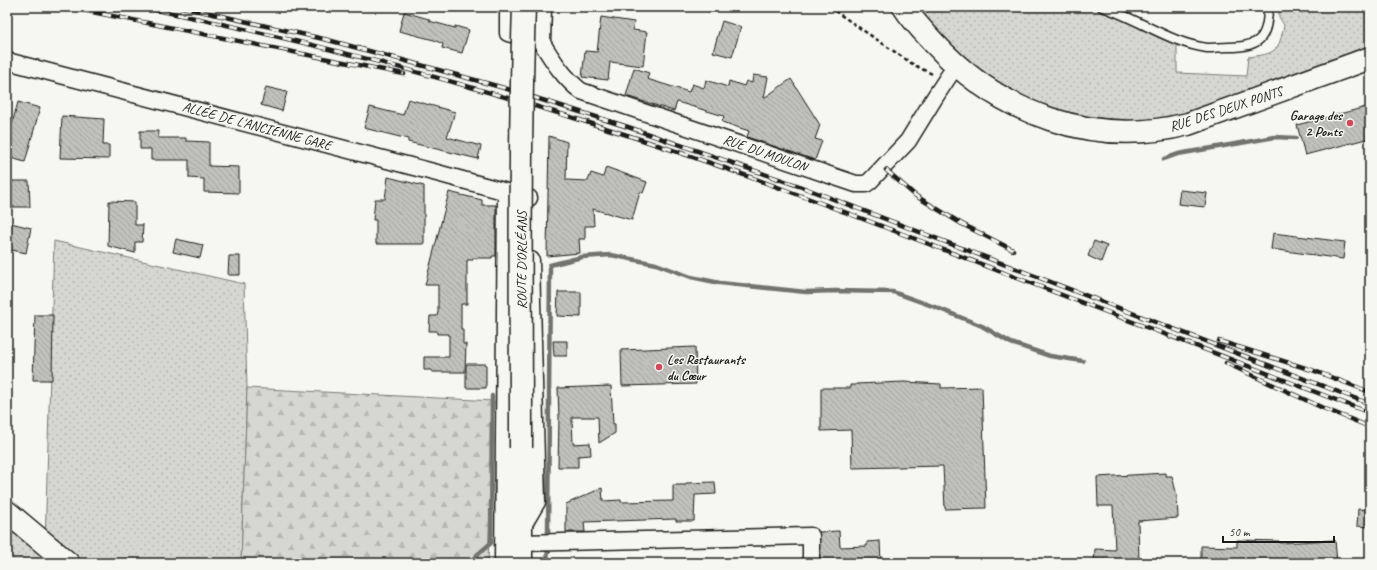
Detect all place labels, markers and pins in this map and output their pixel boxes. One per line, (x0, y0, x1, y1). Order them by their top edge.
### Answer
place label: Garage des 2 Ponts (1290, 107, 1344, 140)
marker: Garage des 2 Ponts (1345, 118, 1355, 128)
place label: Les Restaurants du Cœur (667, 351, 747, 384)
marker: Les Restaurants du Cœur (654, 362, 664, 372)

